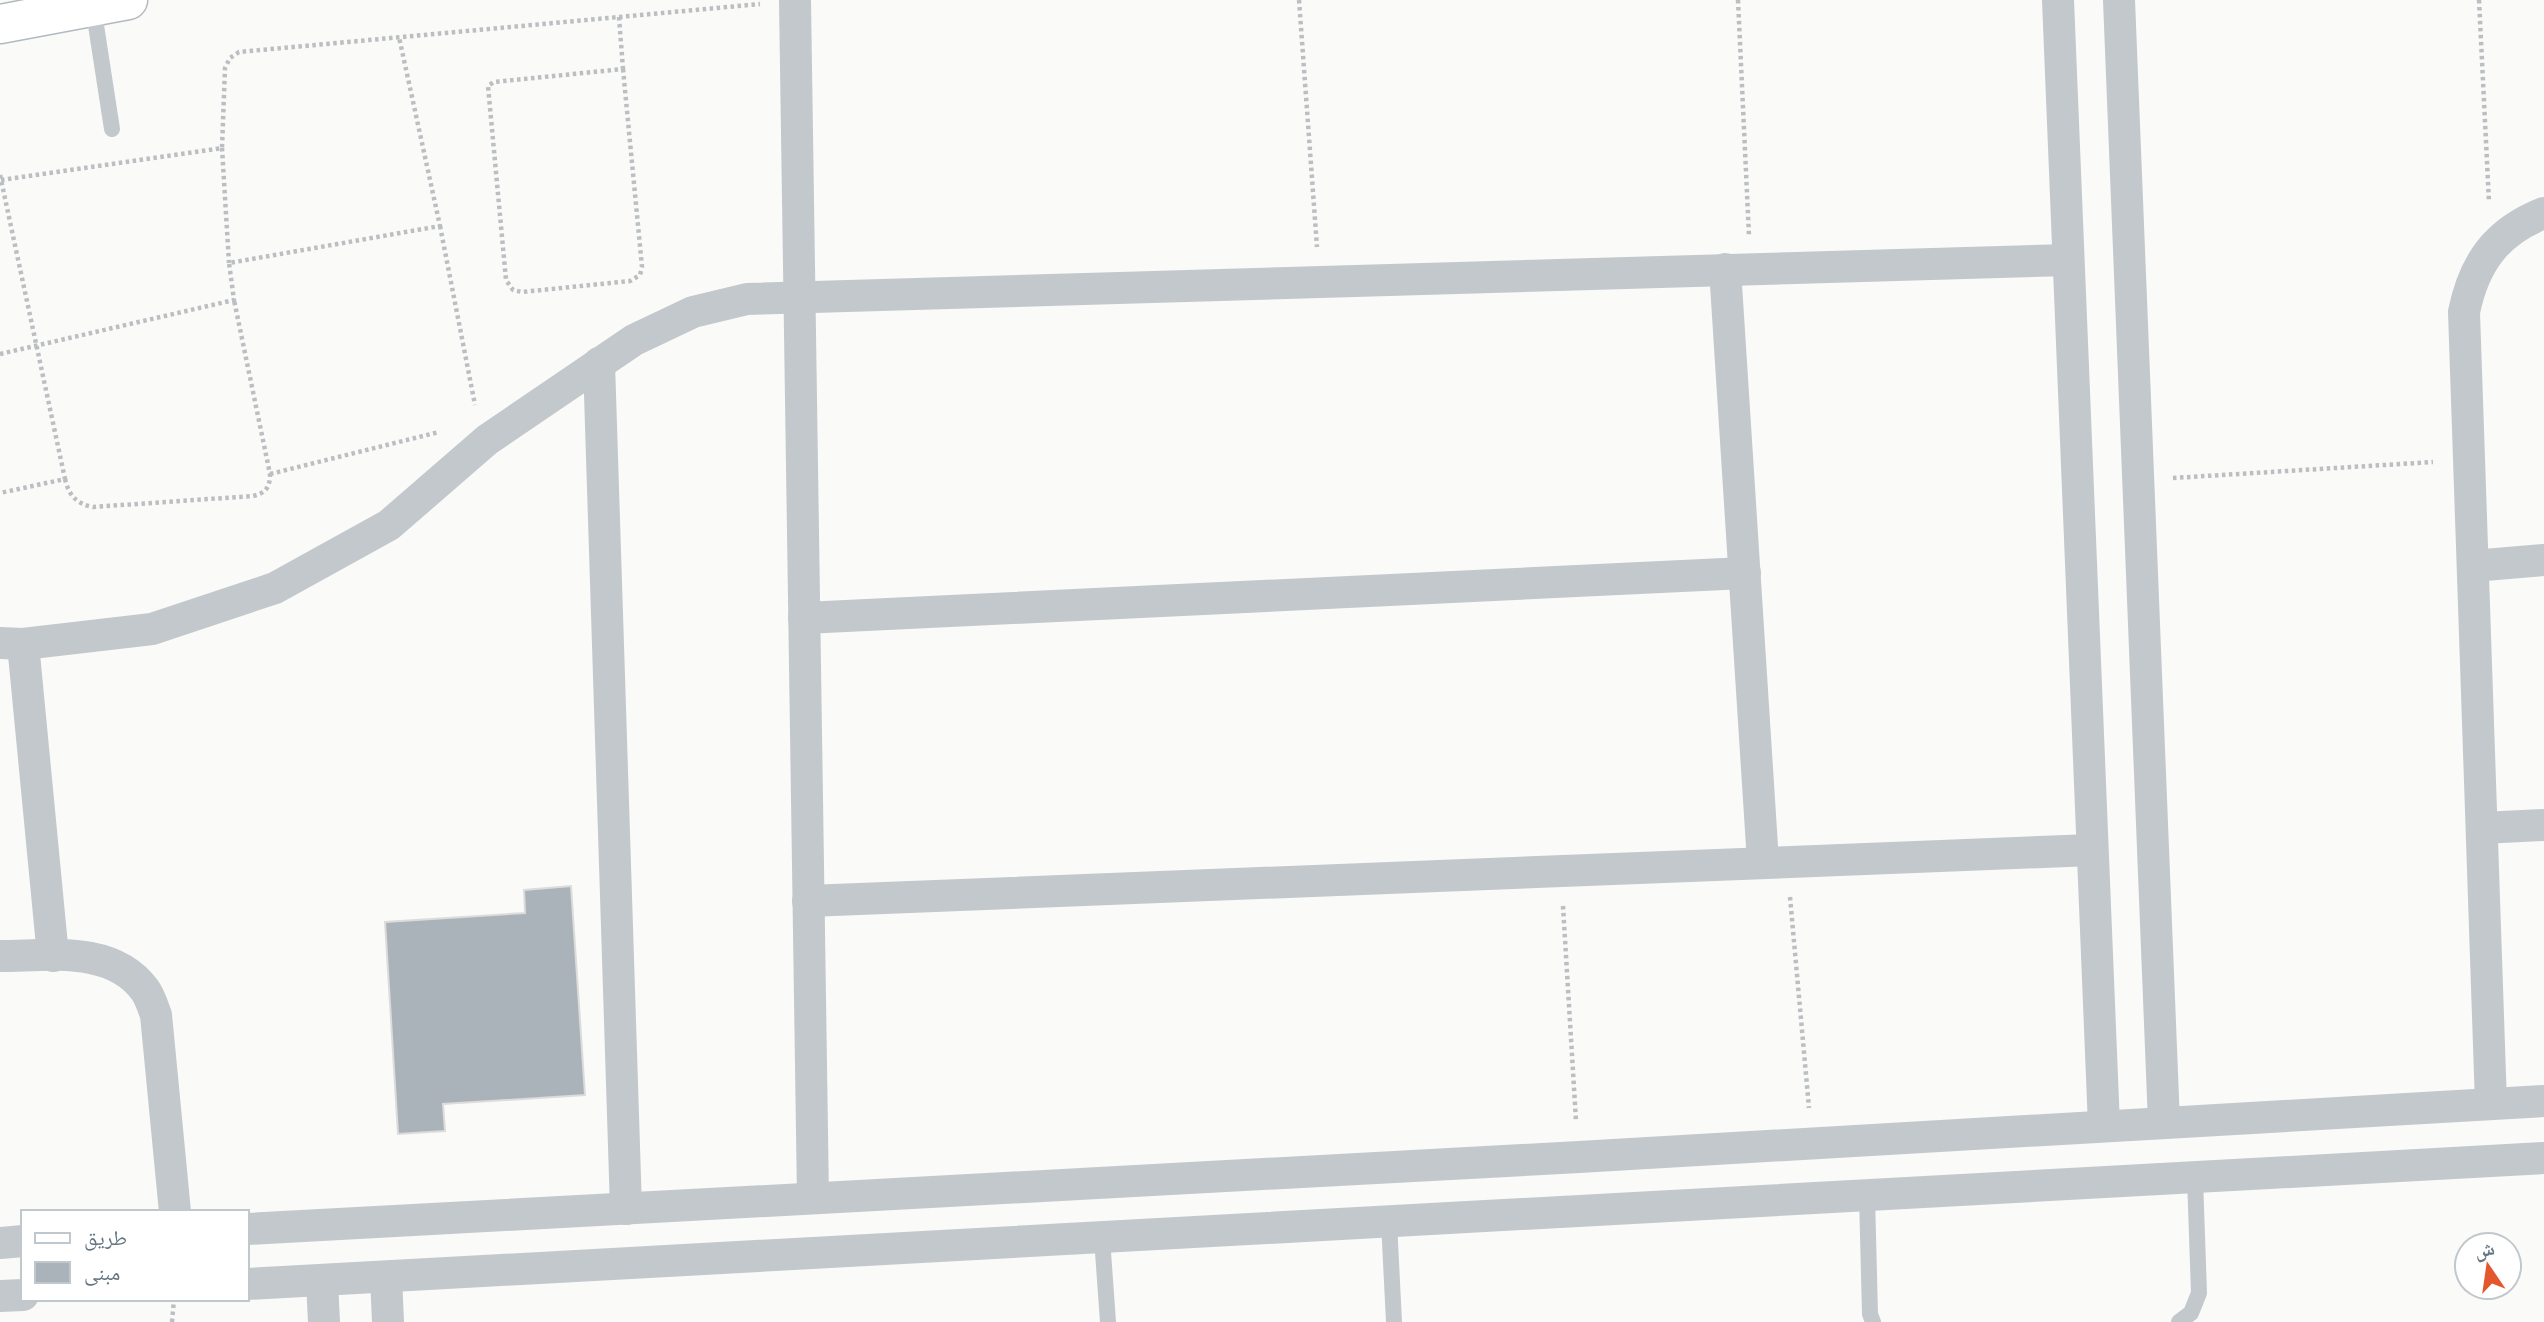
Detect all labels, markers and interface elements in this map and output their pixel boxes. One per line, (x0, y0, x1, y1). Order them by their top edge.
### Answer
legend (21, 1210, 248, 1301)
text: طريق (84, 1226, 127, 1251)
north arrow (2453, 1231, 2523, 1301)
text: ش (2472, 1237, 2497, 1263)
text: مبنى (84, 1261, 120, 1286)

